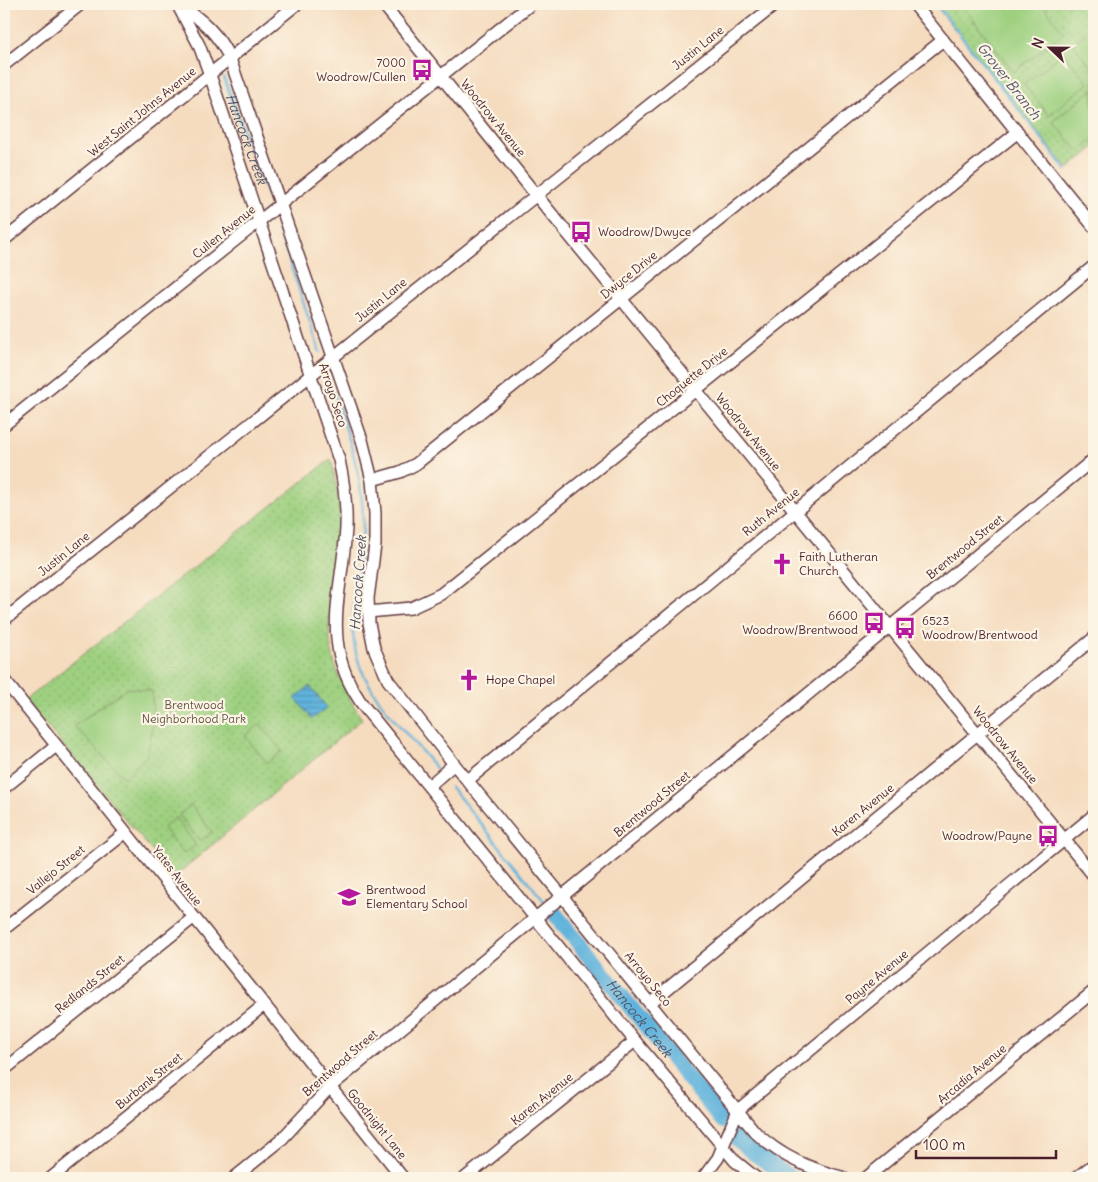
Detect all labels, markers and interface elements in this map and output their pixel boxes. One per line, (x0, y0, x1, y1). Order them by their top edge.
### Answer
street label: Justin Lane (669, 22, 726, 73)
north arrow (1026, 22, 1076, 72)
text: N (1028, 35, 1048, 51)
water label: Grover Branch (973, 39, 1045, 124)
place label: 7000 Woodrow/Cullen (316, 55, 406, 84)
bus stop icon: 7000 Woodrow/Cullen (409, 57, 435, 83)
street label: West Saint Johns Avenue (85, 63, 199, 160)
street label: Woodrow Avenue (458, 76, 529, 159)
water label: Hancock Creek (222, 91, 272, 188)
street label: Cullen Avenue (189, 202, 258, 262)
bus stop icon: Woodrow/Dwyce (568, 219, 594, 245)
place label: Woodrow/Dwyce (598, 224, 691, 239)
street label: Dwyce Drive (597, 247, 660, 302)
street label: Justin Lane (352, 274, 409, 325)
street label: Choquette Drive (653, 343, 730, 410)
street label: Arroyo Seco (316, 361, 351, 429)
street label: Woodrow Avenue (713, 390, 784, 473)
street label: Ruth Avenue (739, 484, 802, 539)
street label: Brentwood Street (923, 511, 1006, 582)
street label: Justin Lane (35, 528, 92, 579)
water label: Hancock Creek (346, 534, 370, 631)
place label: Faith Lutheran Church (799, 549, 878, 578)
church icon: Faith Lutheran Church (769, 551, 795, 577)
place label: 6600 Woodrow/Brentwood (742, 608, 858, 637)
bus stop icon: 6600 Woodrow/Brentwood (861, 610, 887, 636)
place label: 6523 Woodrow/Brentwood (922, 613, 1038, 642)
bus stop icon: 6523 Woodrow/Brentwood (892, 615, 918, 641)
church icon: Hope Chapel (456, 667, 482, 693)
place label: Hope Chapel (486, 672, 555, 687)
park label: Brentwood Neighborhood Park (142, 697, 246, 726)
street label: Woodrow Avenue (970, 703, 1041, 786)
street label: Brentwood Street (611, 767, 693, 840)
street label: Karen Avenue (829, 780, 897, 839)
bus stop icon: Woodrow/Payne (1035, 823, 1061, 849)
place label: Woodrow/Payne (942, 828, 1032, 843)
street label: Vallejo Street (24, 842, 88, 897)
street label: Yates Avenue (149, 843, 205, 909)
place label: Brentwood Elementary School (366, 882, 467, 911)
school or university icon: Brentwood Elementary School (336, 884, 362, 910)
street label: Payne Avenue (842, 946, 911, 1007)
street label: Arroyo Seco (622, 948, 675, 1009)
street label: Redlands Street (52, 951, 127, 1016)
water label: Hancock Creek (602, 975, 677, 1061)
street label: Brentwood Street (299, 1026, 380, 1099)
street label: Arcadia Avenue (934, 1041, 1009, 1107)
street label: Burbank Street (112, 1049, 185, 1112)
street label: Karen Avenue (508, 1069, 576, 1128)
street label: Goodnight Lane (345, 1086, 410, 1162)
scale bar (916, 1127, 1056, 1159)
text: 100 m (923, 1135, 965, 1154)

